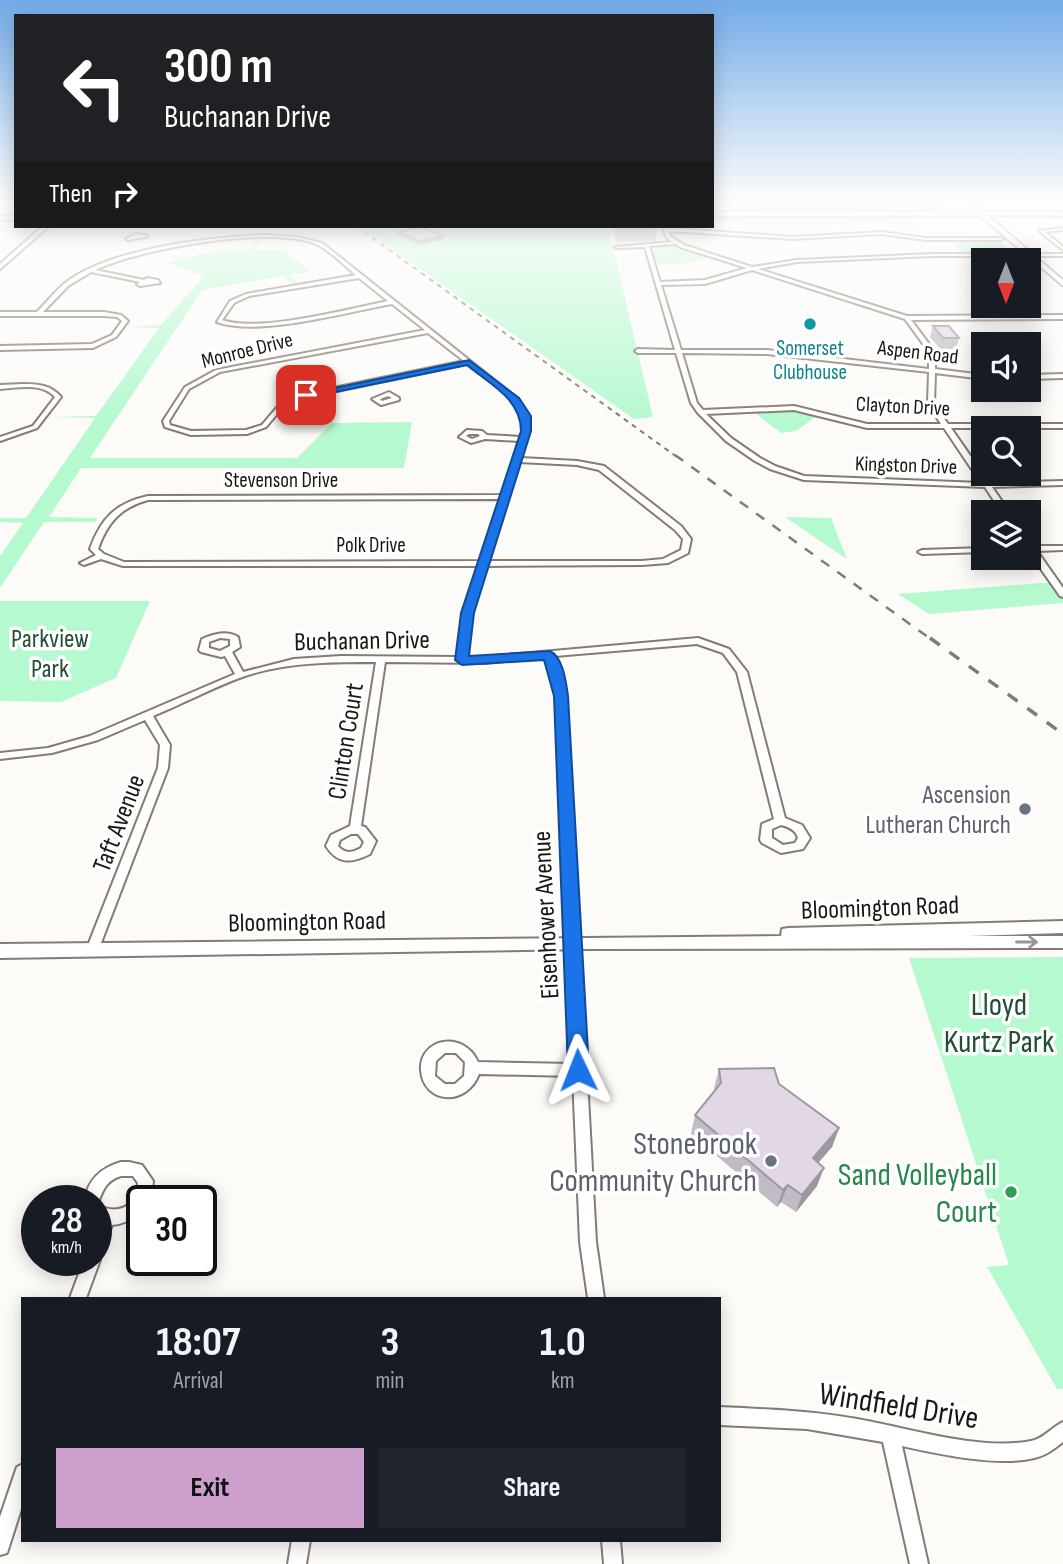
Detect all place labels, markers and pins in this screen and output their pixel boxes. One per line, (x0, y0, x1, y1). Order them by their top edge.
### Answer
marker: Somerset Clubhouse (802, 316, 818, 332)
place label: Somerset Clubhouse (773, 336, 847, 385)
pin (276, 365, 336, 425)
place label: Ascension Lutheran Church (866, 780, 1011, 841)
marker: Ascension Lutheran Church (1017, 801, 1033, 817)
place label: Stonebrook Community Church (549, 1125, 757, 1201)
marker: Stonebrook Community Church (763, 1153, 779, 1169)
place label: Sand Volleyball Court (838, 1156, 997, 1232)
marker: Sand Volleyball Court (1003, 1184, 1019, 1200)

